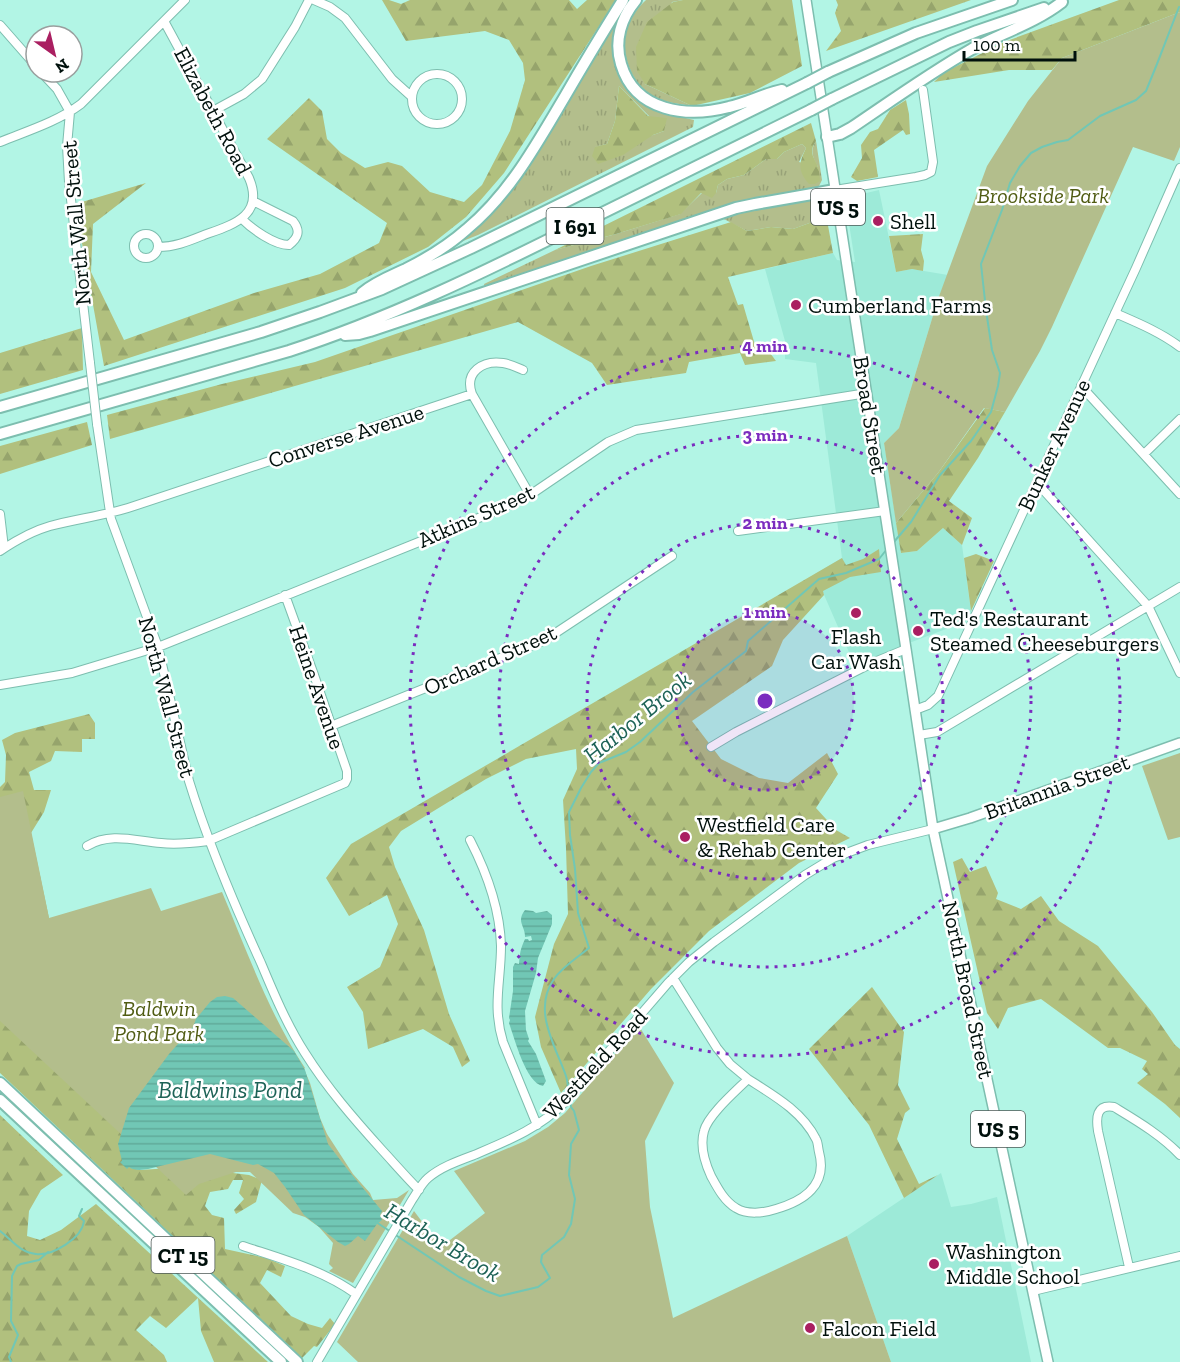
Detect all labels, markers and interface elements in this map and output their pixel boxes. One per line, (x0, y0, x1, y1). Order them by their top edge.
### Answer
north arrow (24, 24, 84, 84)
scale bar (964, 24, 1075, 62)
text: 100 m (973, 34, 1021, 56)
street label: Elizabeth Road (168, 43, 258, 179)
text: N (52, 55, 72, 77)
street label: North Wall Street (55, 138, 97, 307)
park label: Brookside Park (977, 182, 1109, 209)
road number: US 5 (811, 189, 865, 225)
road number: I 691 (546, 208, 604, 244)
place label: Shell (890, 208, 936, 235)
marker: Shell (871, 214, 885, 228)
place label: Cumberland Farms (808, 292, 991, 319)
marker: Cumberland Farms (789, 298, 803, 312)
text: 4 min (742, 335, 788, 357)
street label: Broad Street (847, 354, 893, 477)
street label: Bunker Avenue (1012, 375, 1096, 515)
street label: Converse Avenue (265, 398, 427, 474)
text: 3 min (743, 424, 788, 446)
street label: Atkins Street (413, 478, 539, 554)
text: 2 min (743, 512, 788, 534)
text: 1 min (744, 601, 787, 623)
place label: Ted's Restaurant Steamed Cheeseburgers (930, 605, 1159, 657)
marker: Flash Car Wash (849, 606, 863, 620)
street label: North Wall Street (133, 613, 202, 781)
street label: Orchard Street (419, 618, 561, 701)
street label: Heine Avenue (283, 621, 351, 753)
place label: Flash Car Wash (811, 623, 902, 675)
marker: Ted's Restaurant Steamed Cheeseburgers (911, 624, 925, 638)
water label: Harbor Brook (577, 665, 697, 769)
centre of rings (755, 691, 775, 711)
street label: Britannia Street (981, 748, 1134, 826)
place label: Westfield Care & Rehab Center (697, 811, 846, 863)
marker: Westfield Care & Rehab Center (678, 830, 692, 844)
street label: North Broad Street (936, 899, 1000, 1082)
park label: Baldwin Pond Park (114, 995, 204, 1047)
street label: Westfield Road (537, 1003, 653, 1125)
water label: Baldwins Pond (158, 1075, 302, 1104)
road number: US 5 (971, 1111, 1025, 1147)
water label: Harbor Brook (380, 1196, 507, 1288)
road number: CT 15 (152, 1237, 214, 1273)
place label: Washington Middle School (946, 1238, 1080, 1290)
marker: Washington Middle School (927, 1257, 941, 1271)
place label: Falcon Field (822, 1315, 936, 1342)
marker: Falcon Field (803, 1321, 817, 1335)

